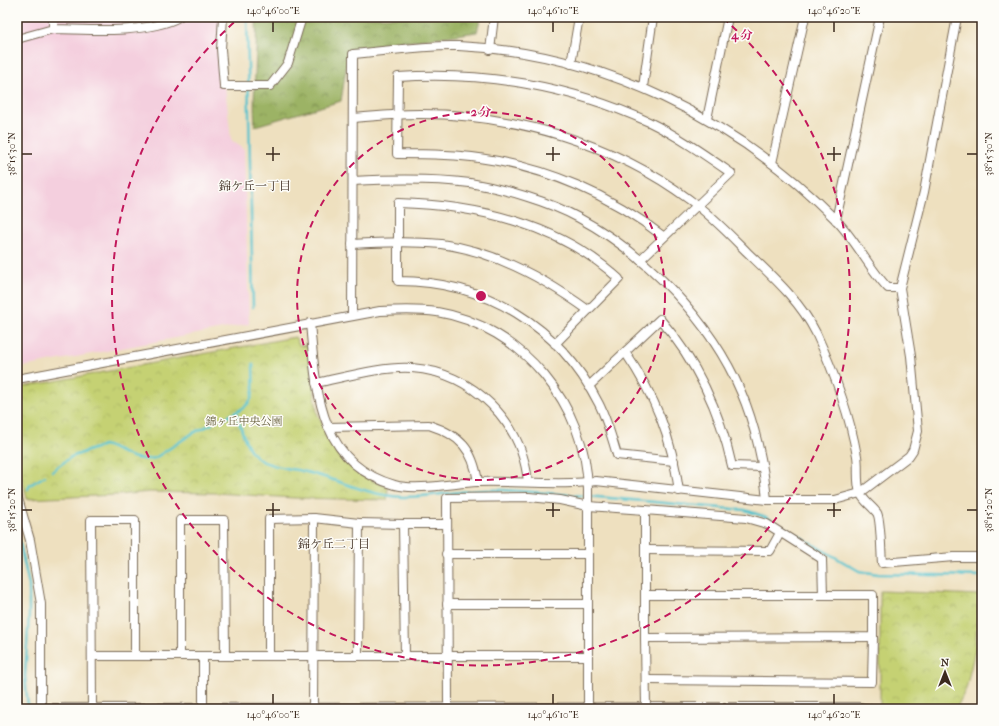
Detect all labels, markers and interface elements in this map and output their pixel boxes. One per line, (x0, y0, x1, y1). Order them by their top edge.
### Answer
text: 140°46'00"E (246, 5, 300, 17)
text: 140°46'10"E (527, 5, 579, 17)
text: 140°46'20"E (808, 5, 860, 17)
text: 4 分 (730, 28, 753, 43)
text: 2 分 (471, 105, 491, 119)
text: 38°15'30"N (6, 132, 18, 176)
text: 38°15'30"N (983, 132, 995, 176)
district label: 錦ケ丘一丁目 (218, 179, 291, 193)
centre of rings (474, 289, 488, 303)
park label: 錦ヶ丘中央公園 (206, 415, 283, 428)
text: 38°15'20"N (6, 487, 18, 532)
text: 38°15'20"N (983, 487, 995, 532)
district label: 錦ケ丘二丁目 (297, 537, 370, 551)
north arrow (925, 652, 965, 692)
text: N (941, 656, 950, 669)
text: 140°46'00"E (246, 709, 300, 721)
text: 140°46'10"E (527, 709, 579, 721)
text: 140°46'20"E (808, 709, 860, 721)

